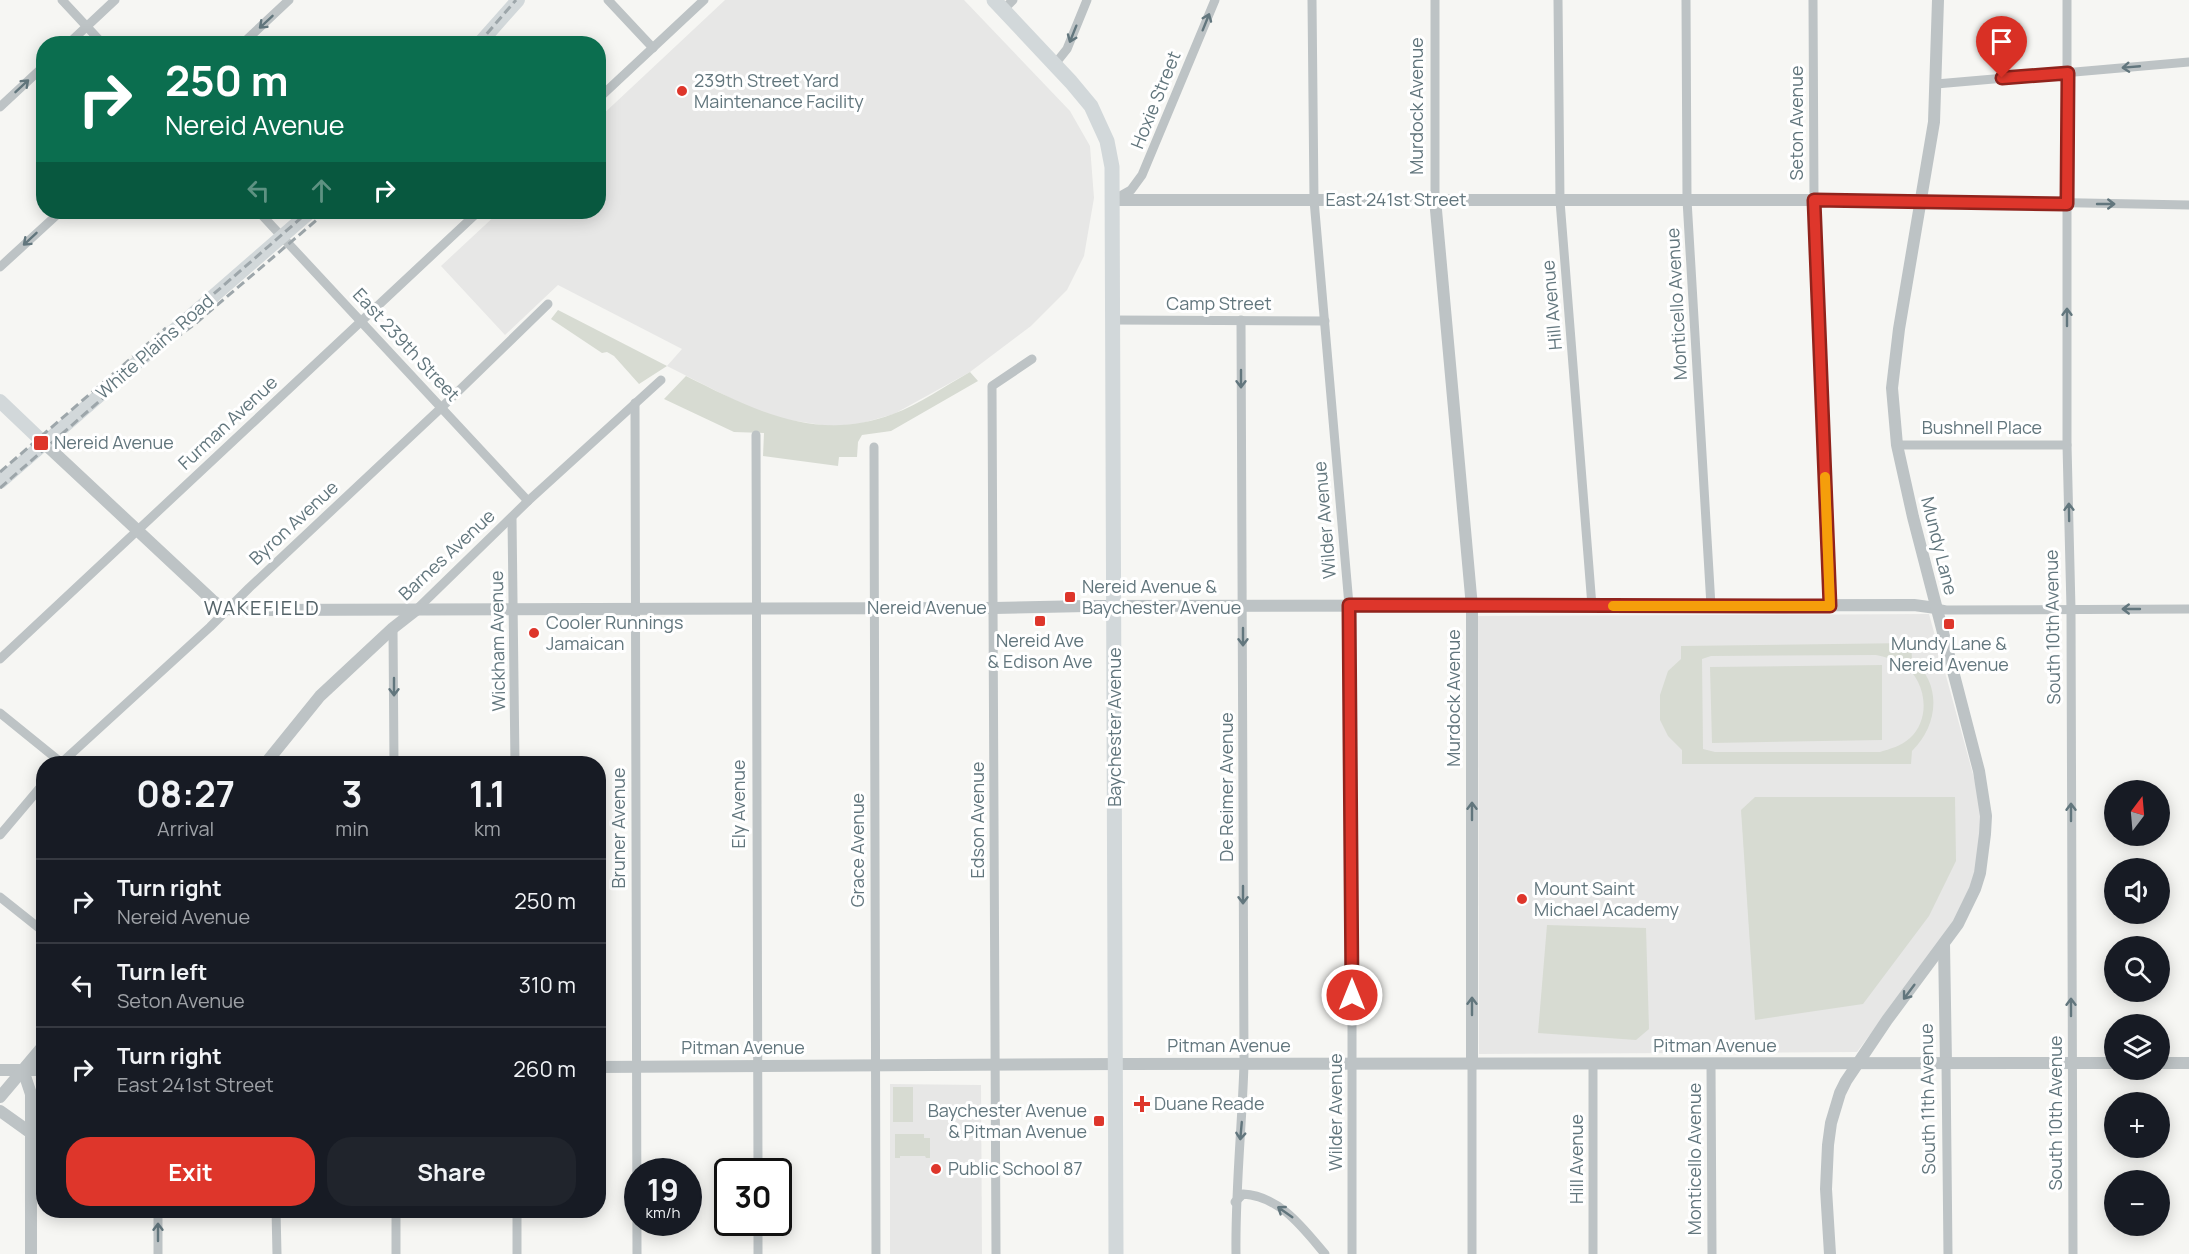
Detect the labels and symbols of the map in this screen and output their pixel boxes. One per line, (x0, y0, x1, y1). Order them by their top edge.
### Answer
one-way arrow (1201, 13, 1212, 32)
one-way arrow (259, 15, 274, 29)
pin (1976, 16, 2027, 78)
one-way arrow (1067, 24, 1078, 42)
street label: Murdock Avenue (1404, 37, 1428, 175)
street label: Hoxie Street (1125, 47, 1186, 152)
one-way arrow (2121, 62, 2141, 73)
street label: Seton Avenue (1784, 65, 1808, 181)
place label: 239th Street Yard Maintenance Facility (694, 68, 864, 113)
one-way arrow (14, 79, 29, 93)
marker: 239th Street Yard Maintenance Facility (675, 84, 689, 98)
street label: East 241st Street (1325, 187, 1467, 211)
one-way arrow (2095, 198, 2115, 210)
street label: Monticello Avenue (1660, 227, 1692, 381)
one-way arrow (23, 232, 38, 246)
street label: Hill Avenue (1535, 259, 1567, 351)
street label: East 239th Street (348, 283, 465, 406)
street label: White Plains Road (90, 289, 218, 404)
street label: Camp Street (1166, 291, 1272, 315)
one-way arrow (2061, 307, 2073, 327)
one-way arrow (1235, 368, 1247, 388)
street label: Furman Avenue (173, 370, 282, 475)
street label: Bushnell Place (1922, 415, 2042, 439)
place label: Nereid Avenue (54, 430, 174, 454)
marker: Nereid Avenue (32, 434, 50, 452)
street label: Wilder Avenue (1307, 460, 1341, 580)
street label: Byron Avenue (244, 475, 343, 570)
street label: Mundy Lane (1916, 494, 1964, 597)
one-way arrow (2063, 502, 2074, 522)
street label: Barnes Avenue (393, 503, 500, 605)
street label: South 10th Avenue (2039, 549, 2065, 705)
street label: Wickham Avenue (484, 570, 510, 712)
place label: Nereid Avenue & Baychester Avenue (1082, 574, 1241, 619)
marker: Nereid Avenue & Baychester Avenue (1063, 590, 1077, 604)
district label: WAKEFIELD (204, 594, 320, 621)
street label: Nereid Avenue (867, 595, 987, 619)
one-way arrow (2121, 603, 2141, 615)
place label: Cooler Runnings Jamaican (546, 610, 683, 655)
marker: Nereid Ave & Edison Ave (1033, 614, 1047, 628)
marker: Mundy Lane & Nereid Avenue (1942, 617, 1956, 631)
marker: Cooler Runnings Jamaican (527, 626, 541, 640)
one-way arrow (1237, 626, 1249, 646)
place label: Nereid Ave & Edison Ave (988, 628, 1092, 673)
street label: Murdock Avenue (1441, 629, 1465, 767)
place label: Mundy Lane & Nereid Avenue (1889, 631, 2009, 676)
street label: Baychester Avenue (1102, 647, 1126, 807)
one-way arrow (388, 676, 400, 696)
street label: De Reimer Avenue (1214, 712, 1238, 862)
street label: Ely Avenue (726, 759, 750, 849)
street label: Edson Avenue (965, 762, 989, 878)
street label: Bruner Avenue (606, 767, 630, 889)
north arrow (2104, 780, 2170, 846)
street label: Grace Avenue (845, 793, 869, 907)
one-way arrow (1466, 802, 1478, 822)
one-way arrow (2065, 802, 2077, 822)
place label: Mount Saint Michael Academy (1534, 876, 1679, 921)
one-way arrow (1237, 884, 1249, 904)
marker: Mount Saint Michael Academy (1515, 892, 1529, 906)
position arrow (1320, 963, 1384, 1027)
one-way arrow (1903, 983, 1916, 999)
one-way arrow (1466, 997, 1478, 1017)
one-way arrow (2065, 997, 2077, 1017)
street label: South 11th Avenue (1914, 1023, 1940, 1175)
street label: Pitman Avenue (1167, 1033, 1291, 1057)
street label: Pitman Avenue (1653, 1033, 1777, 1057)
street label: Pitman Avenue (681, 1035, 805, 1059)
street label: South 10th Avenue (2043, 1035, 2067, 1191)
street label: Wilder Avenue (1323, 1053, 1347, 1171)
street label: Monticello Avenue (1682, 1083, 1706, 1235)
place label: Duane Reade (1154, 1091, 1264, 1115)
marker: Duane Reade (1135, 1097, 1149, 1111)
place label: Baychester Avenue & Pitman Avenue (928, 1098, 1087, 1143)
marker: Baychester Avenue & Pitman Avenue (1092, 1114, 1106, 1128)
street label: Hill Avenue (1564, 1114, 1588, 1204)
one-way arrow (1235, 1121, 1246, 1141)
place label: Public School 87 (948, 1156, 1083, 1180)
speed limit sign: 30 (714, 1158, 792, 1236)
marker: Public School 87 (929, 1162, 943, 1176)
one-way arrow (1278, 1206, 1294, 1218)
one-way arrow (152, 1223, 164, 1243)

